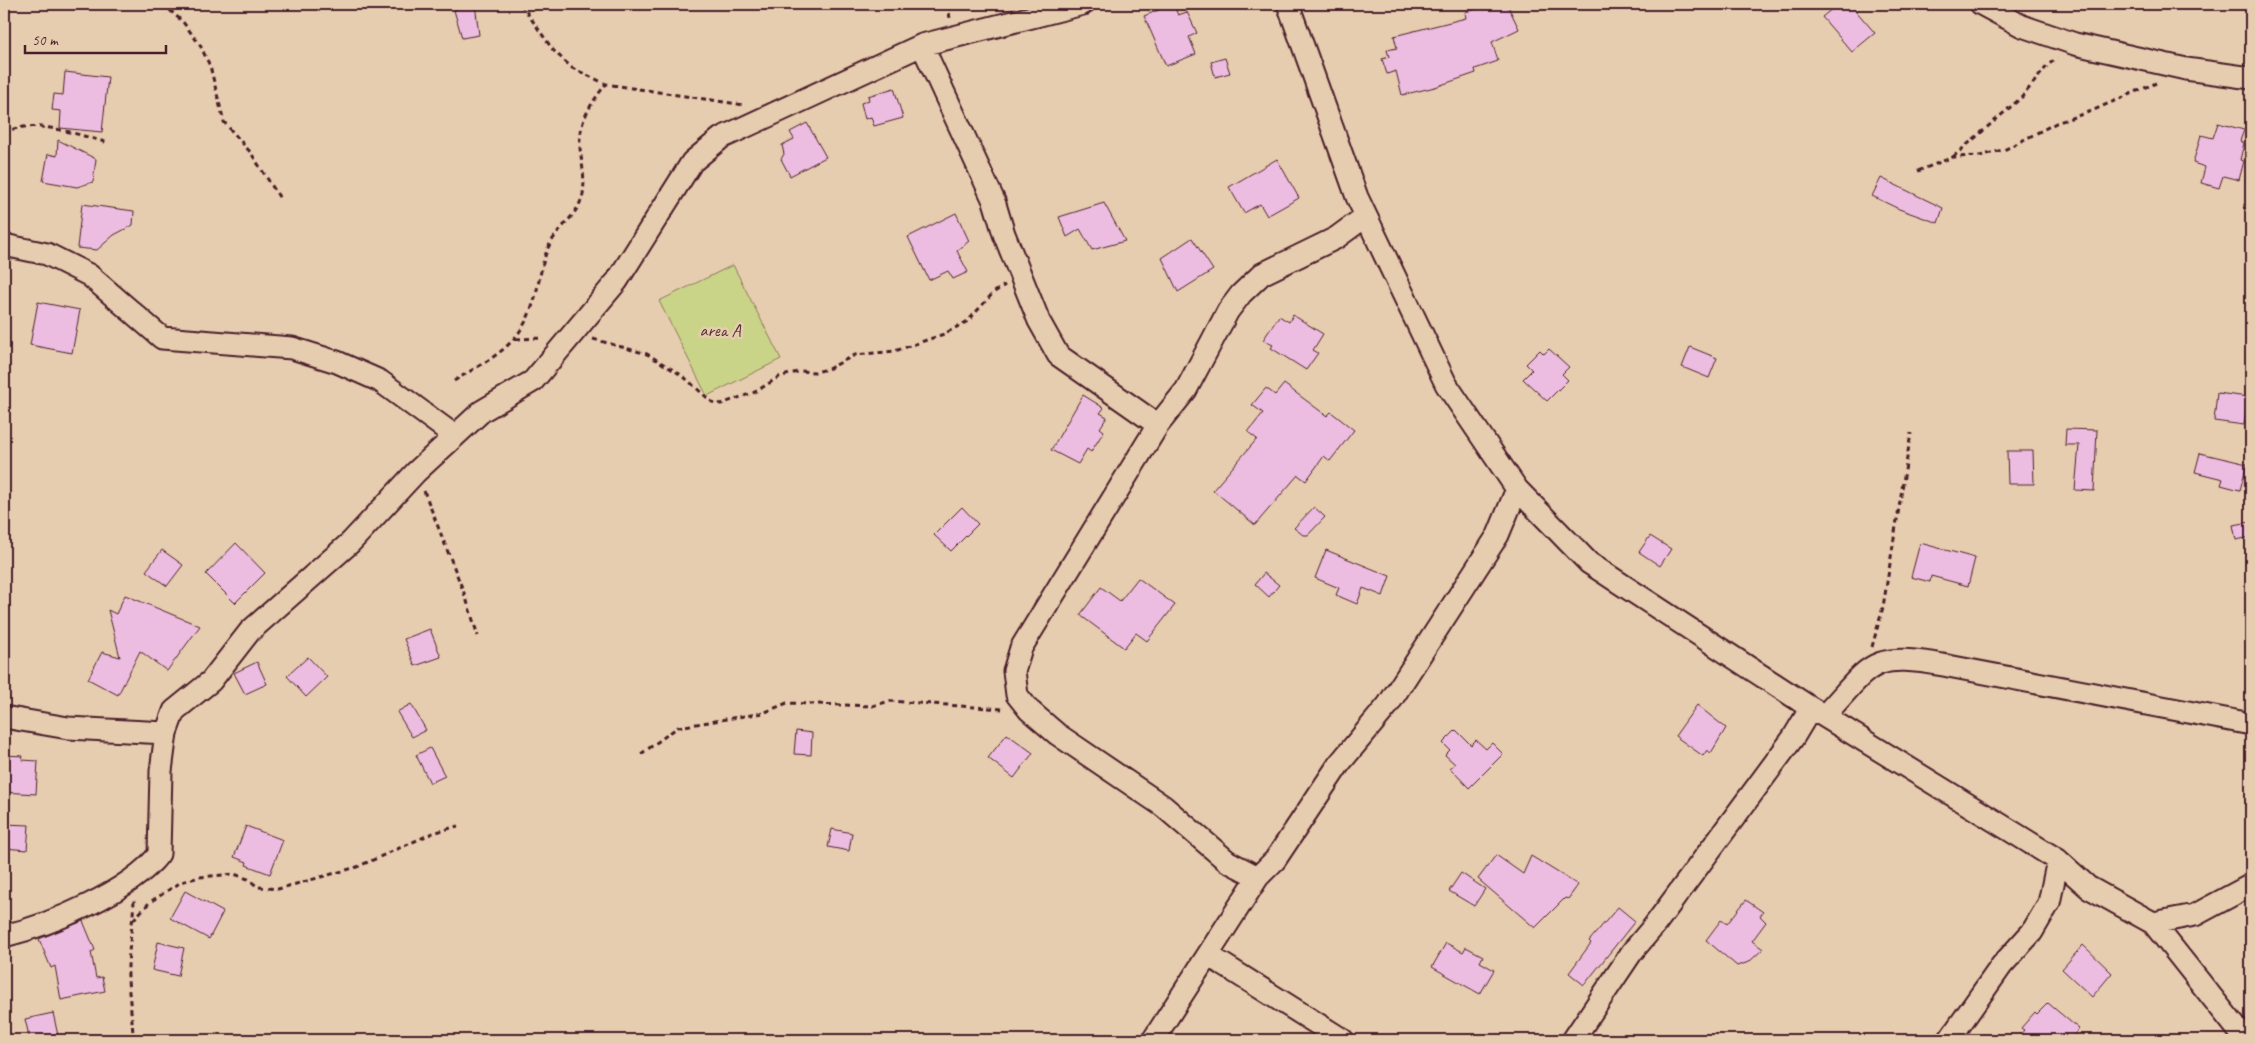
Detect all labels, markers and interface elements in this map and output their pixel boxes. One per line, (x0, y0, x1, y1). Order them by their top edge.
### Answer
scale bar (25, 22, 166, 54)
text: 50 m (32, 31, 59, 50)
park label: area A (700, 319, 741, 341)

